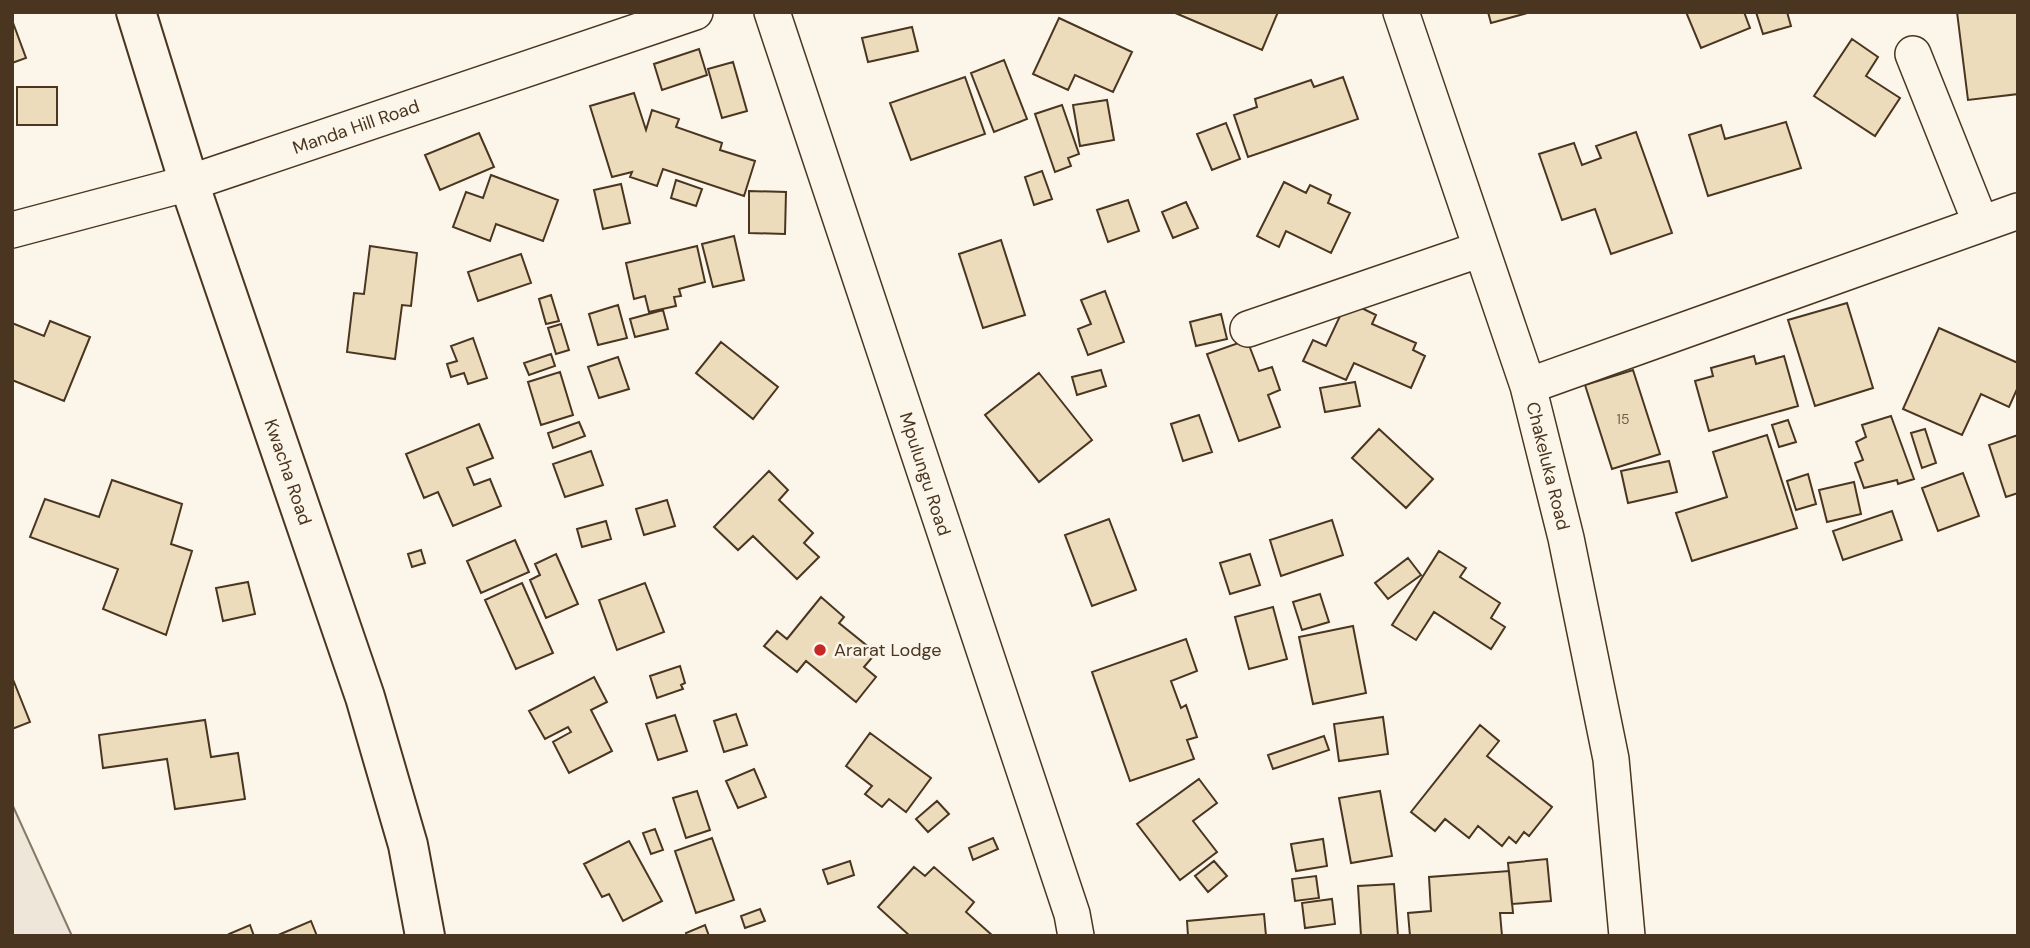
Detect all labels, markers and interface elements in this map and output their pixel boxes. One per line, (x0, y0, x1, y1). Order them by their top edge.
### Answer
street label: Manda Hill Road (289, 94, 423, 160)
street label: Chakeluka Road (1520, 399, 1576, 533)
street label: Mpulungu Road (894, 409, 956, 539)
house number: 15 (1617, 410, 1629, 428)
street label: Kwacha Road (259, 416, 317, 528)
place label: Ararat Lodge (834, 638, 941, 662)
marker: Ararat Lodge (812, 642, 828, 658)

